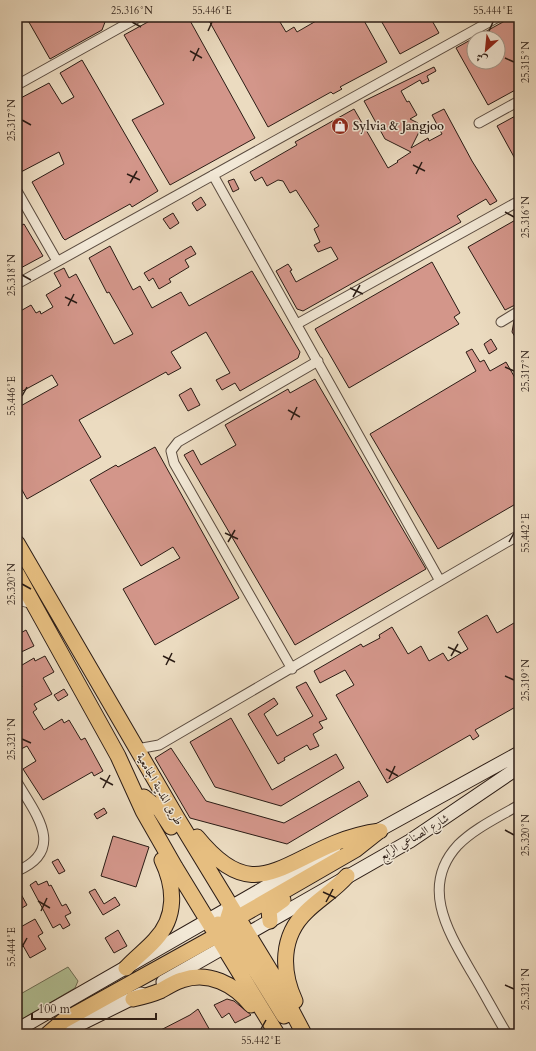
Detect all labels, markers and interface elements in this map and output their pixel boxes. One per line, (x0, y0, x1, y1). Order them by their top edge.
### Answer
text: 25.316°N (111, 4, 153, 18)
text: 55.446°E (192, 4, 232, 18)
text: 55.444°E (473, 4, 513, 18)
north arrow (466, 30, 506, 70)
text: 25.315°N (519, 41, 533, 83)
text: ش (473, 49, 490, 68)
text: 25.317°N (5, 99, 19, 141)
shop icon: Sylvia & Jangjoo (330, 116, 350, 136)
place label: Sylvia & Jangjoo (353, 118, 444, 134)
text: 25.316°N (519, 196, 533, 238)
text: 25.318°N (5, 254, 19, 296)
text: 25.317°N (519, 350, 533, 392)
text: 55.446°E (5, 376, 19, 416)
text: 55.442°E (519, 513, 533, 553)
text: 25.320°N (5, 563, 19, 605)
text: 25.319°N (519, 659, 533, 701)
text: 25.321°N (5, 718, 19, 760)
street label: طريق المدينة الجامعية (133, 750, 187, 828)
street label: شارع الصناعي الرابع (376, 810, 454, 867)
text: 25.320°N (519, 814, 533, 856)
text: 55.444°E (5, 927, 19, 967)
text: 25.321°N (519, 968, 533, 1010)
scale bar (32, 995, 156, 1021)
text: 100 m (38, 1001, 71, 1017)
text: 55.442°E (241, 1034, 281, 1048)

